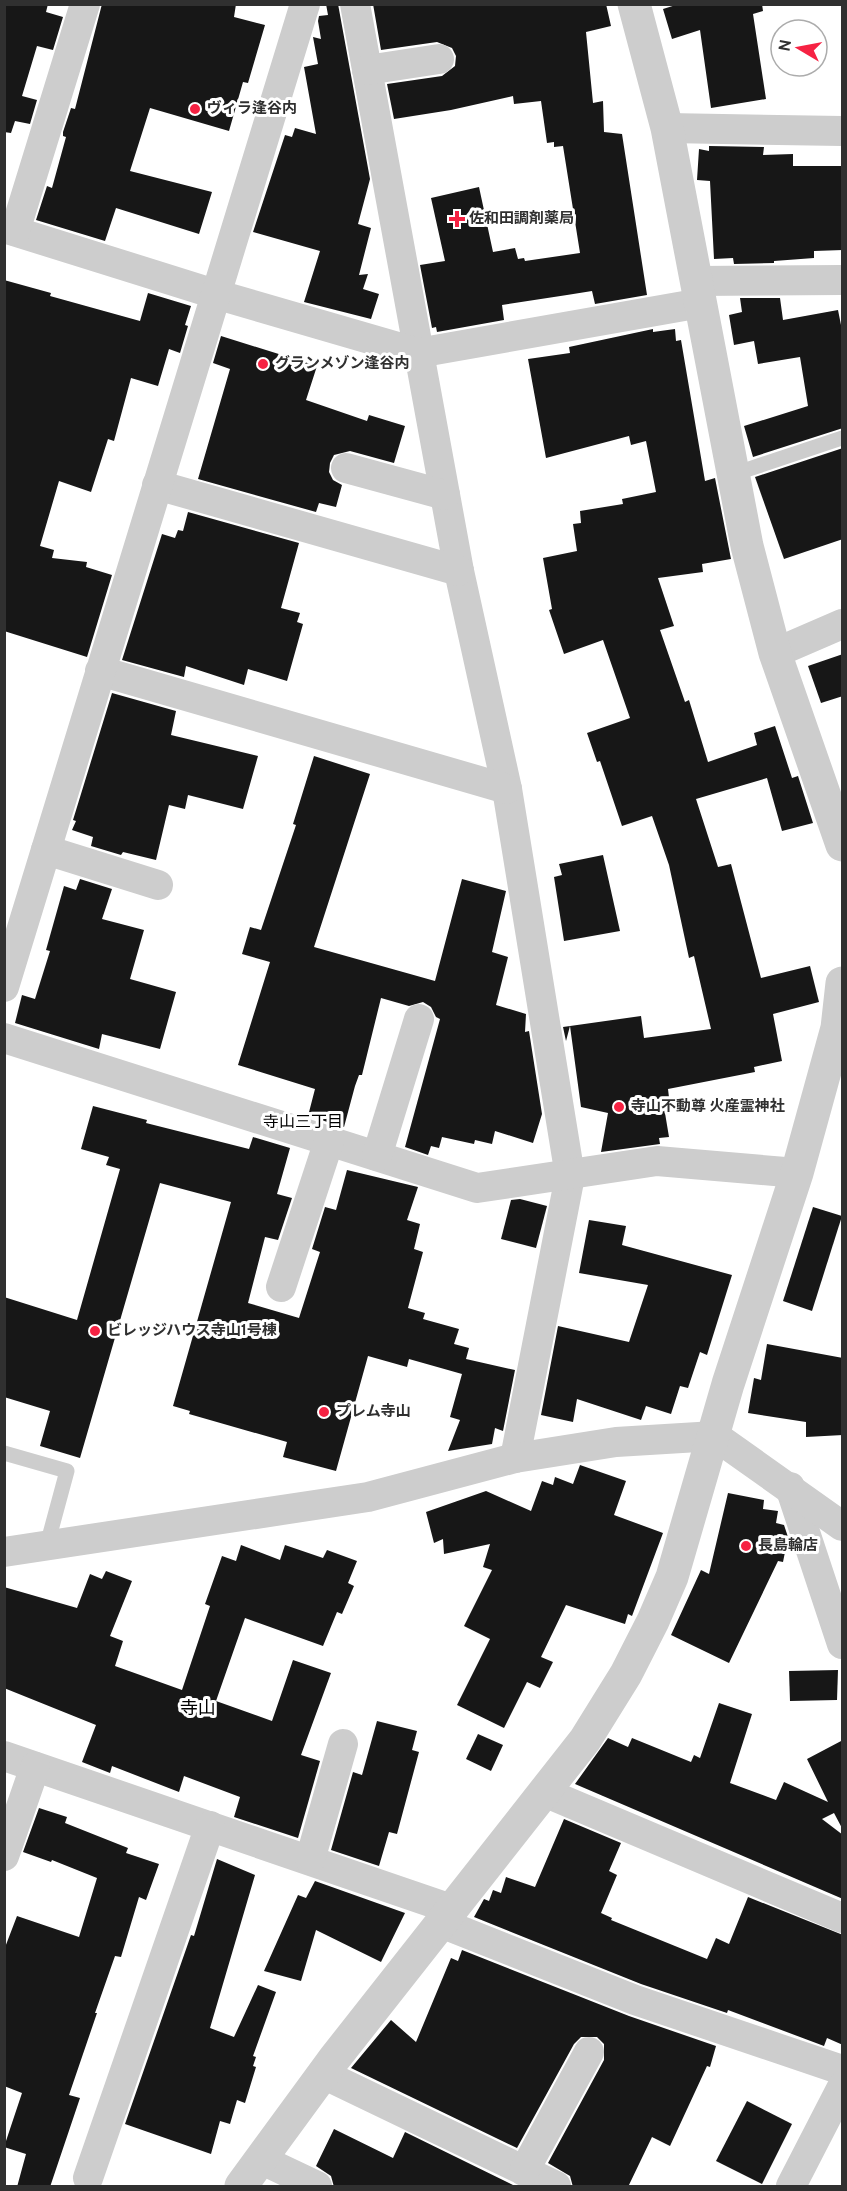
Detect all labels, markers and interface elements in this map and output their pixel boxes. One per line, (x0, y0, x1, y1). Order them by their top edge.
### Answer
north arrow (769, 18, 829, 78)
text: N (775, 38, 797, 53)
place label: ヴィラ逢谷内 (207, 100, 297, 119)
marker: ヴィラ逢谷内 (188, 102, 202, 116)
place label: 佐和田調剤薬局 (469, 210, 574, 229)
marker: 佐和田調剤薬局 (450, 212, 464, 226)
place label: グランメゾン逢谷内 (275, 355, 410, 374)
marker: グランメゾン逢谷内 (256, 357, 270, 371)
place label: 寺山不動尊 火産霊神社 (631, 1097, 785, 1117)
marker: 寺山不動尊 火産霊神社 (612, 1100, 626, 1114)
district label: 寺山三丁目 (263, 1113, 343, 1133)
place label: ビレッジハウス寺山1号棟 (107, 1321, 277, 1341)
marker: ビレッジハウス寺山1号棟 (88, 1324, 102, 1338)
place label: プレム寺山 (336, 1403, 411, 1422)
marker: プレム寺山 (317, 1405, 331, 1419)
place label: 長島輪店 (758, 1536, 818, 1556)
marker: 長島輪店 (739, 1539, 753, 1553)
district label: 寺山 (180, 1698, 216, 1721)

